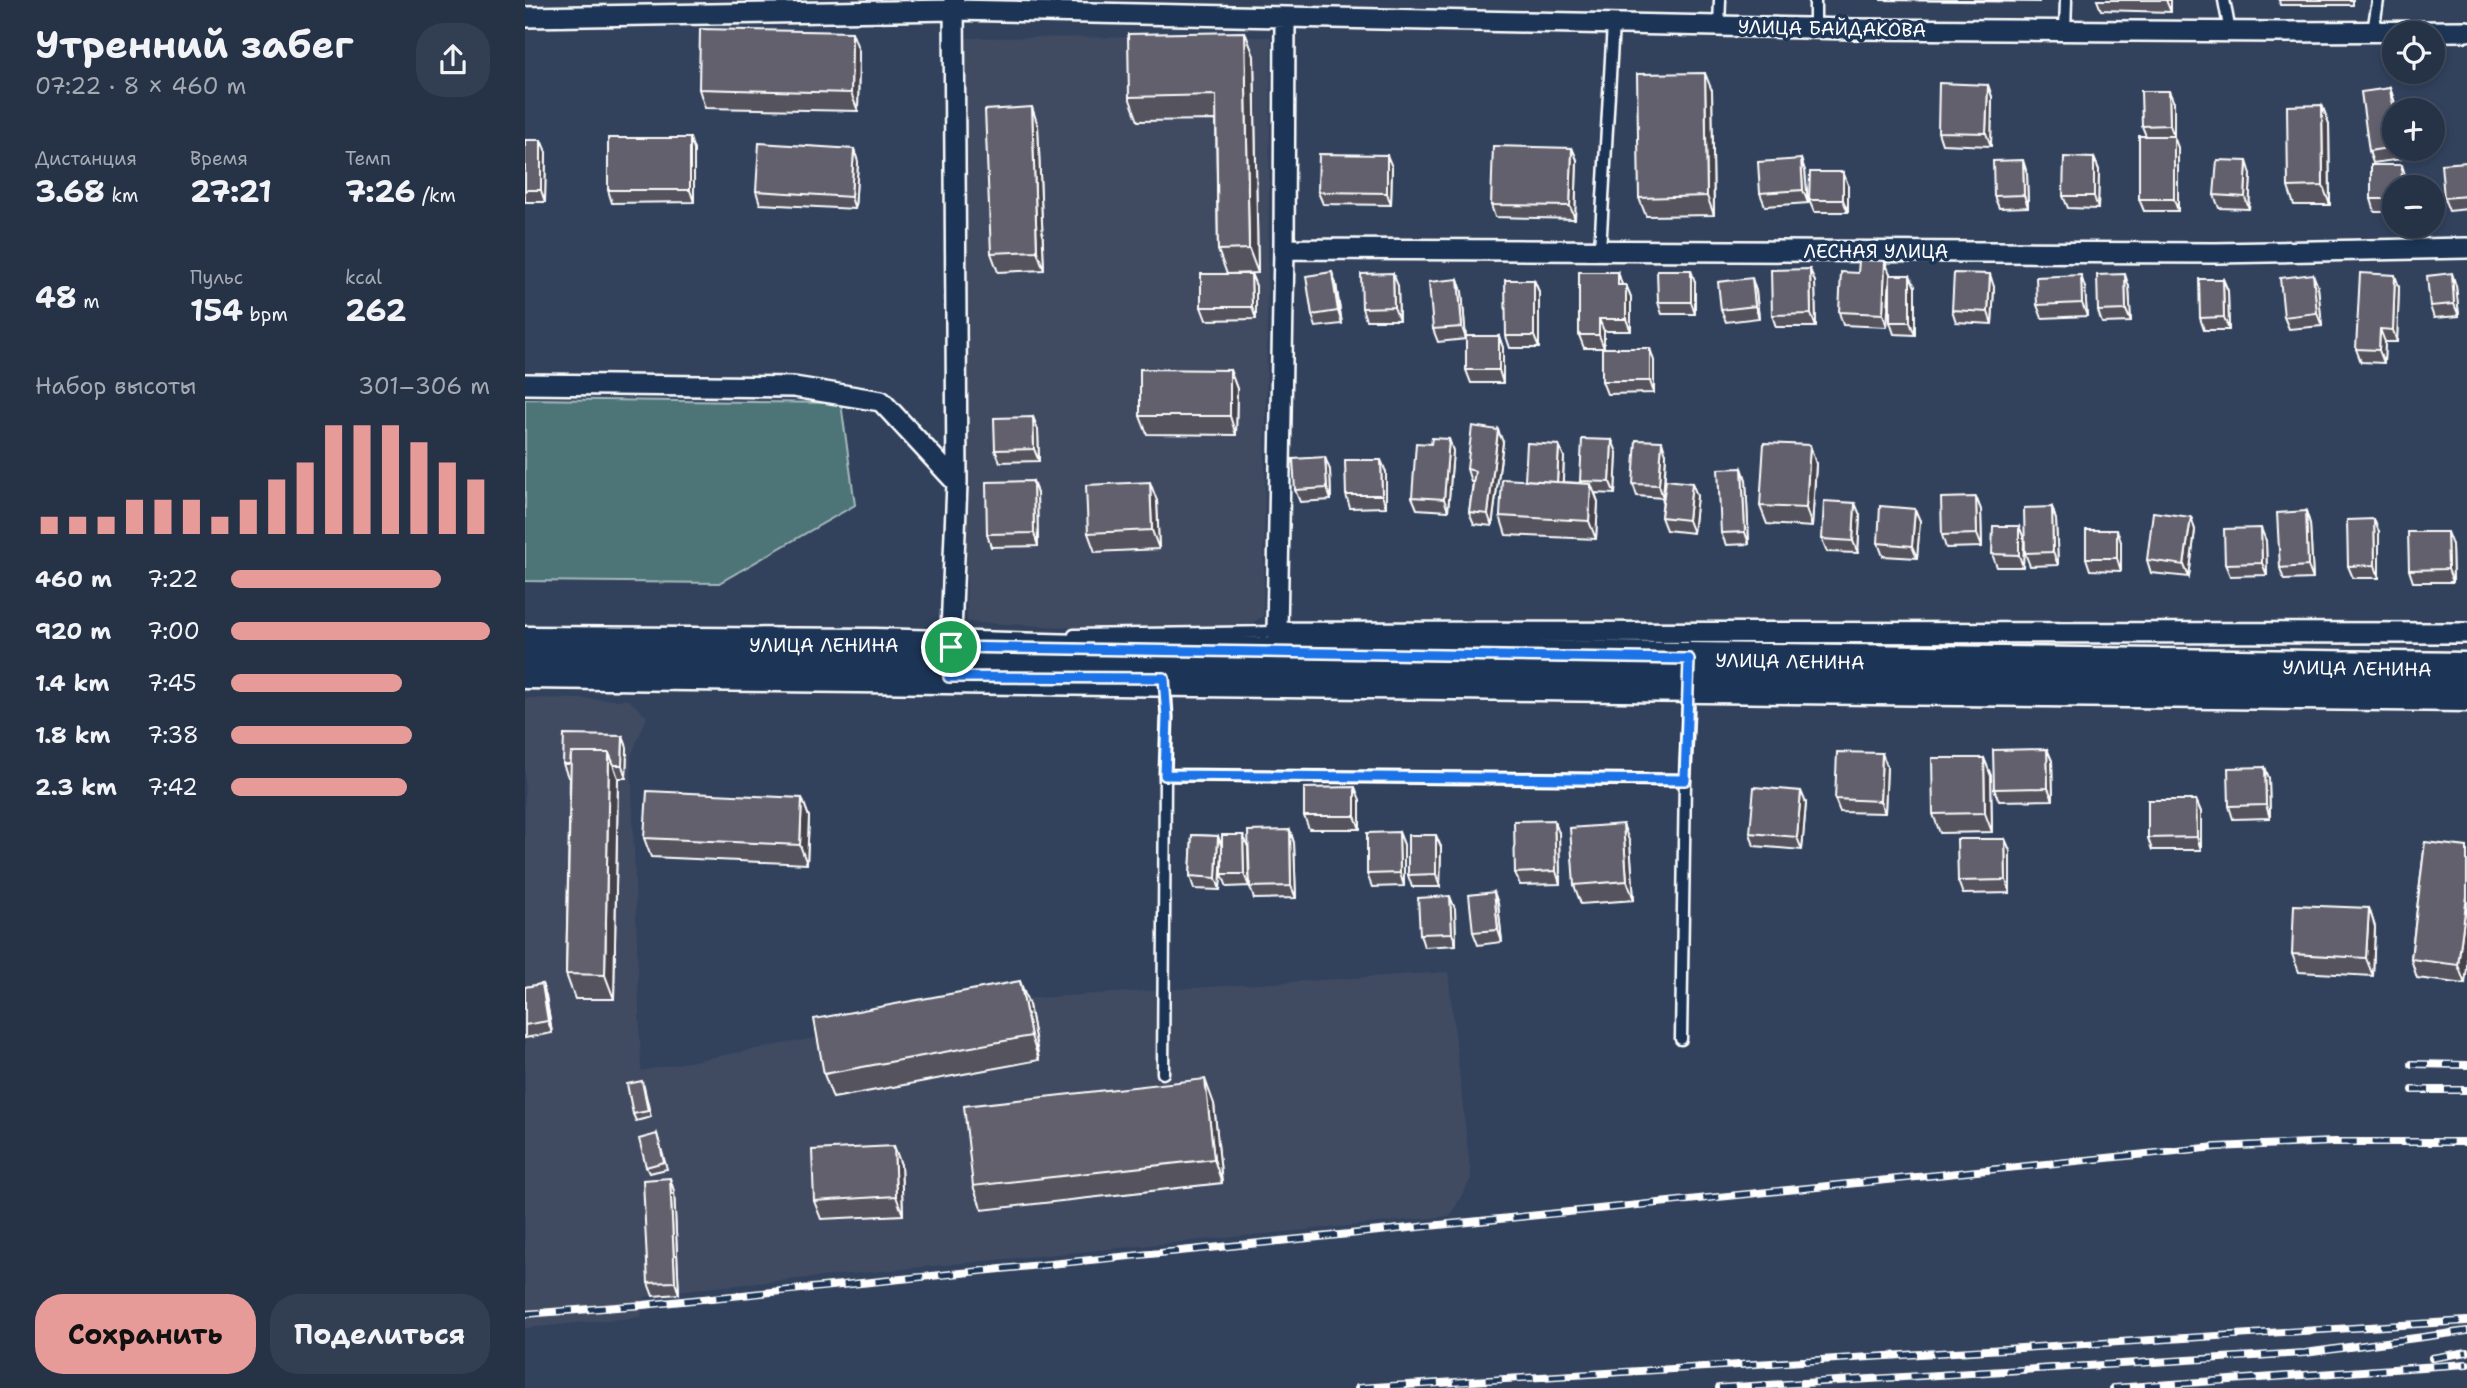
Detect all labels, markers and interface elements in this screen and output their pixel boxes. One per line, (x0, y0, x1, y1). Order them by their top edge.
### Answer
street label: УЛИЦА БАЙДАКОВА (1738, 14, 1927, 43)
text: Утренний забег (35, 19, 353, 70)
map controls (2382, 21, 2445, 238)
button: locate (2382, 21, 2445, 84)
button: share (416, 23, 490, 97)
text: 07:22 · 8 × 460 m (35, 71, 246, 101)
button: + (2382, 98, 2445, 161)
text: Дистанция (35, 146, 137, 171)
text: Время (190, 146, 248, 171)
text: Темп (345, 146, 391, 171)
text: 3.68 (35, 171, 105, 212)
text: 27:21 (190, 171, 272, 212)
text: 7:26 (345, 171, 416, 212)
button: − (2382, 175, 2445, 238)
text: km (105, 183, 138, 208)
text: /km (416, 183, 456, 208)
street label: ЛЕСНАЯ УЛИЦА (1804, 239, 1949, 264)
text: Пульс (190, 265, 243, 290)
text: kcal (345, 265, 382, 290)
text: 48 (35, 277, 77, 318)
text: m (77, 289, 100, 314)
text: 154 (190, 290, 243, 331)
text: 262 (345, 290, 407, 331)
text: bpm (243, 302, 288, 327)
text: Набор высоты (35, 371, 196, 401)
text: 301–306 m (358, 371, 490, 401)
text: 460 m (35, 564, 112, 594)
text: 7:22 (147, 564, 198, 594)
text: 920 m (35, 616, 111, 646)
text: 7:00 (147, 616, 200, 646)
pin (921, 617, 981, 677)
icon: arrive (932, 628, 970, 666)
street label: УЛИЦА ЛЕНИНА (749, 633, 899, 658)
street label: УЛИЦА ЛЕНИНА (1715, 648, 1865, 675)
street label: УЛИЦА ЛЕНИНА (2282, 655, 2432, 682)
text: 1.4 km (35, 668, 109, 698)
text: 7:45 (147, 668, 197, 698)
text: 1.8 km (35, 720, 110, 750)
text: 7:38 (147, 720, 199, 750)
text: 2.3 km (35, 772, 117, 802)
text: 7:42 (147, 772, 198, 802)
button: Сохранить (35, 1294, 256, 1374)
button: Поделиться (270, 1294, 490, 1374)

